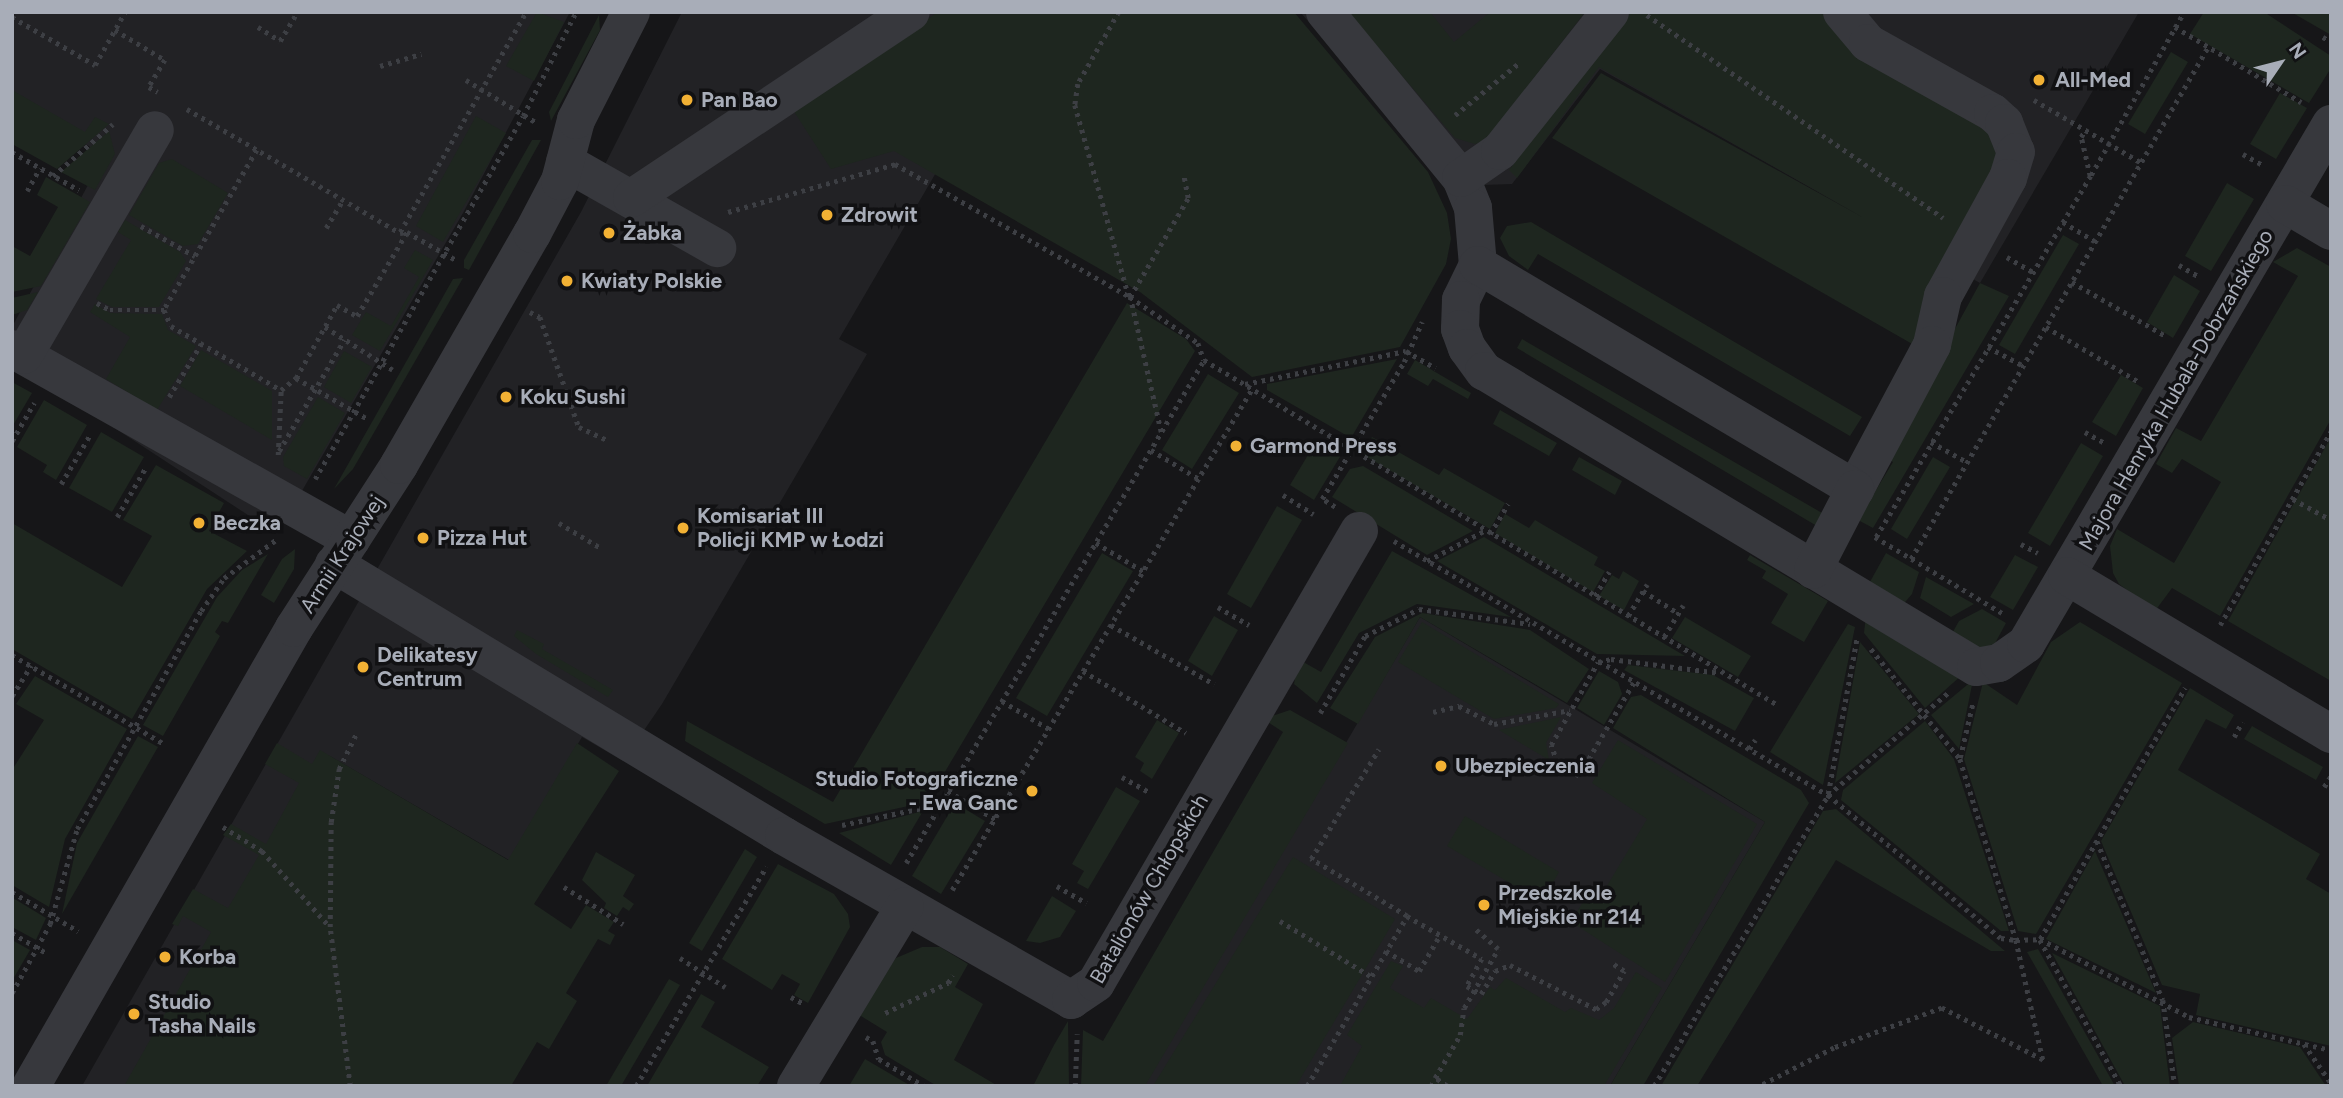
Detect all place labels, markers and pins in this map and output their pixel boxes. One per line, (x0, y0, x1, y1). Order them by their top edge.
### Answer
place label: All-Med (2055, 67, 2131, 93)
marker: All-Med (2029, 70, 2049, 90)
place label: Pan Bao (701, 87, 778, 113)
marker: Pan Bao (679, 92, 695, 108)
place label: Zdrowit (841, 202, 918, 228)
marker: Zdrowit (819, 207, 835, 223)
place label: Żabka (623, 220, 682, 246)
marker: Żabka (601, 225, 617, 241)
place label: Kwiaty Polskie (581, 268, 722, 294)
marker: Kwiaty Polskie (559, 273, 575, 289)
place label: Koku Sushi (520, 384, 626, 410)
marker: Koku Sushi (498, 389, 514, 405)
place label: Garmond Press (1250, 433, 1396, 459)
marker: Garmond Press (1228, 438, 1244, 454)
place label: Komisariat III Policji KMP w Łodzi (697, 503, 884, 553)
place label: Beczka (213, 510, 281, 536)
marker: Beczka (191, 515, 207, 531)
marker: Komisariat III Policji KMP w Łodzi (675, 520, 691, 536)
place label: Pizza Hut (437, 525, 528, 551)
marker: Pizza Hut (415, 530, 431, 546)
place label: Delikatesy Centrum (377, 642, 478, 692)
marker: Delikatesy Centrum (355, 659, 371, 675)
place label: Ubezpieczenia (1455, 753, 1595, 779)
marker: Ubezpieczenia (1433, 758, 1449, 774)
place label: Studio Fotograficzne - Ewa Ganc (815, 766, 1018, 816)
marker: Studio Fotograficzne - Ewa Ganc (1024, 783, 1040, 799)
place label: Przedszkole Miejskie nr 214 (1498, 880, 1642, 930)
marker: Przedszkole Miejskie nr 214 (1476, 897, 1492, 913)
place label: Korba (179, 944, 236, 970)
marker: Korba (157, 949, 173, 965)
place label: Studio Tasha Nails (148, 989, 256, 1039)
marker: Studio Tasha Nails (126, 1006, 142, 1022)

